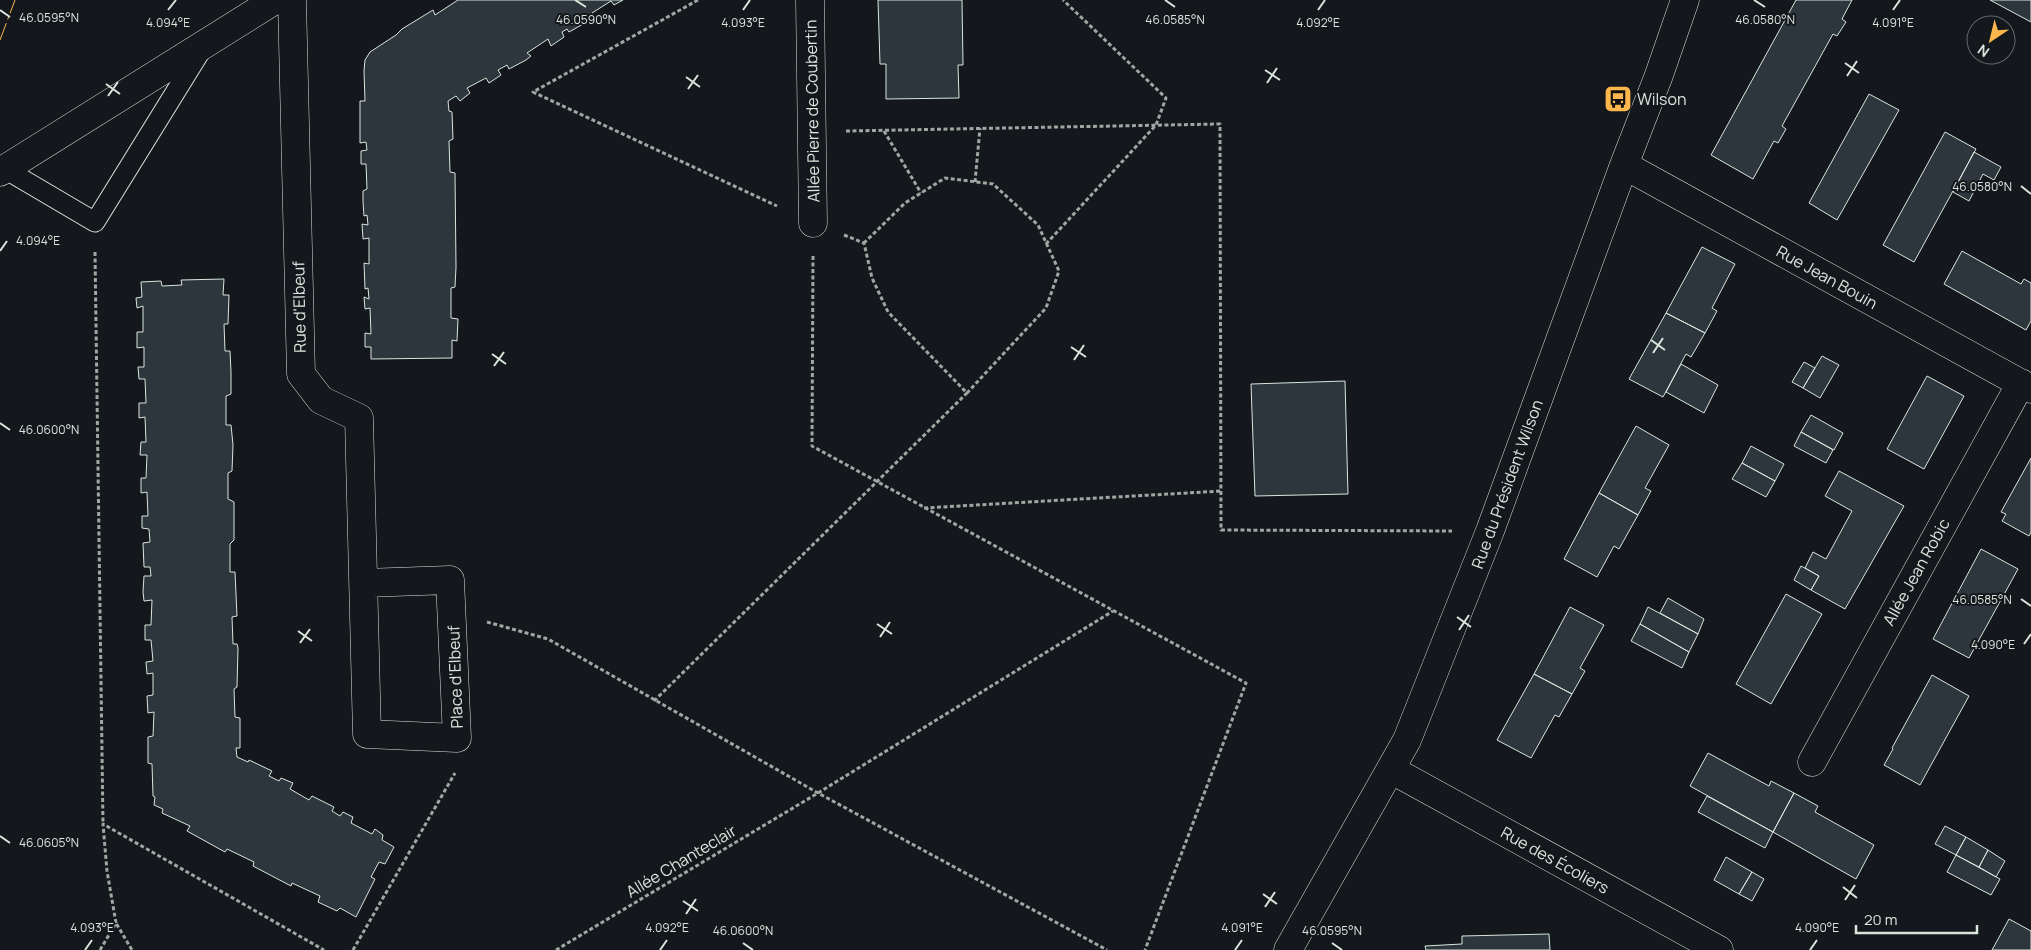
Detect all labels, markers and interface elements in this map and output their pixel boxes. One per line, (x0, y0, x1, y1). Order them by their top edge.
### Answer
text: 46.0595°N (19, 9, 79, 26)
text: 46.0590°N (556, 11, 616, 28)
text: 46.0585°N (1145, 11, 1205, 28)
text: 46.0580°N (1735, 11, 1795, 28)
text: 4.094°E (146, 14, 190, 31)
text: 4.093°E (721, 14, 765, 31)
text: 4.092°E (1296, 14, 1340, 31)
text: 4.091°E (1872, 14, 1914, 31)
north arrow (1966, 15, 2016, 65)
street label: Allée Pierre de Coubertin (799, 19, 825, 203)
text: N (1974, 40, 1993, 62)
bus stop icon: Wilson (1603, 84, 1633, 114)
place label: Wilson (1637, 88, 1687, 110)
text: 46.0580°N (1952, 178, 2012, 195)
text: 4.094°E (16, 232, 60, 249)
street label: Rue Jean Bouin (1773, 240, 1881, 314)
street label: Rue d'Elbeuf (287, 261, 311, 353)
street label: Rue du Président Wilson (1466, 396, 1548, 572)
text: 46.0600°N (19, 421, 79, 438)
street label: Allée Jean Robic (1877, 514, 1955, 630)
text: 46.0585°N (1952, 591, 2012, 608)
street label: Place d'Elbeuf (442, 625, 468, 729)
text: 4.090°E (1971, 636, 2015, 653)
street label: Allée Chanteclair (622, 819, 740, 903)
street label: Rue des Écoliers (1497, 821, 1613, 899)
text: 46.0605°N (19, 834, 79, 851)
scale bar (1856, 902, 1977, 934)
text: 20 m (1864, 909, 1897, 930)
text: 4.093°E (70, 919, 114, 936)
text: 4.092°E (645, 919, 689, 936)
text: 4.091°E (1221, 919, 1263, 936)
text: 4.090°E (1795, 919, 1839, 936)
text: 46.0600°N (713, 922, 773, 939)
text: 46.0595°N (1302, 922, 1362, 939)

